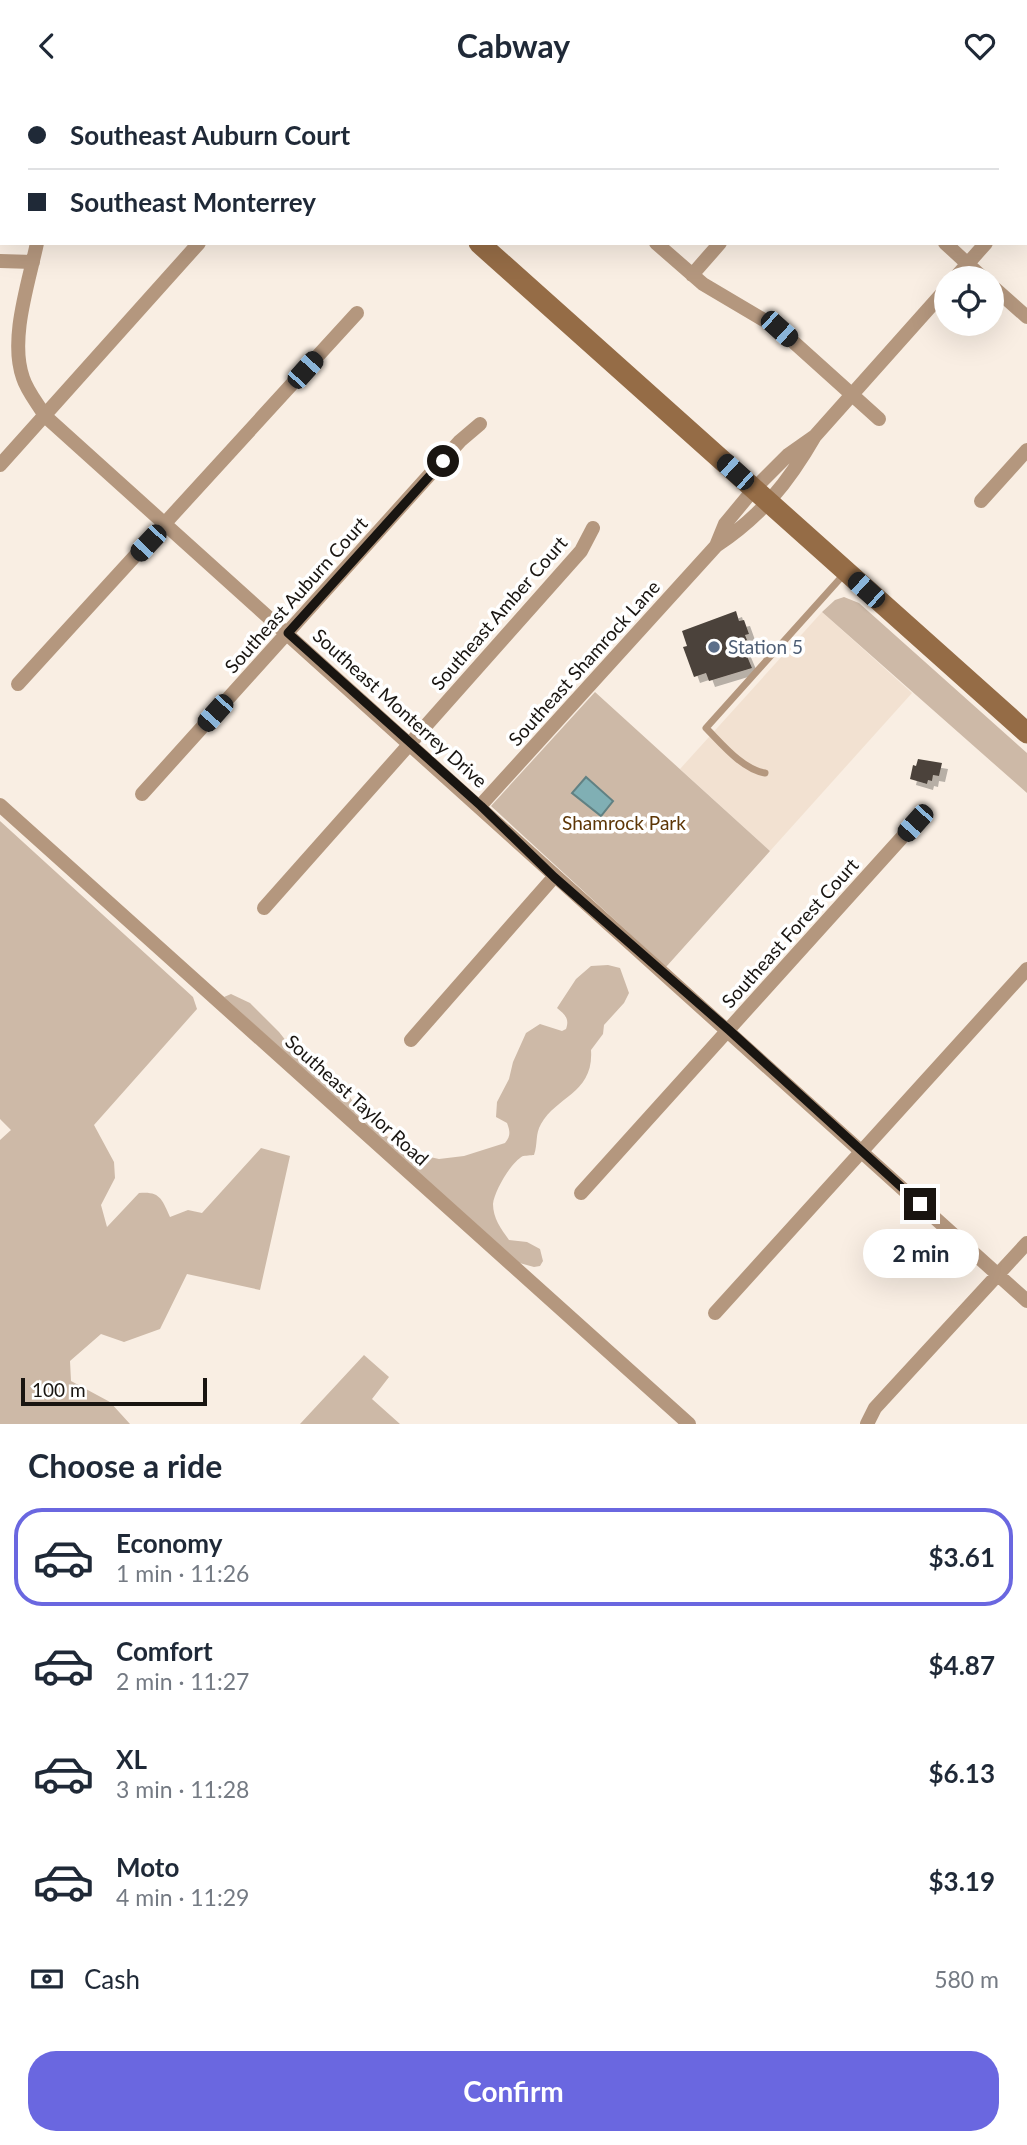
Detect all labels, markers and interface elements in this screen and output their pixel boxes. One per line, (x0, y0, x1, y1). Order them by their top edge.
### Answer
text: Cabway (457, 26, 570, 65)
icon: back (28, 27, 66, 65)
icon: heart (961, 27, 999, 65)
text: Southeast Auburn Court (70, 119, 350, 151)
text: Southeast Monterrey (70, 186, 316, 218)
map controls (934, 266, 1004, 336)
button: locate (934, 266, 1004, 336)
car (757, 307, 802, 351)
car (284, 347, 327, 393)
route start (427, 445, 459, 477)
car (713, 450, 758, 494)
street label: Southeast Auburn Court (219, 512, 372, 677)
car (126, 520, 171, 566)
street label: Southeast Amber Court (426, 531, 572, 694)
car (844, 568, 889, 612)
street label: Southeast Shamrock Lane (503, 575, 664, 750)
street label: Southeast Monterrey Drive (308, 623, 492, 792)
place label: Station 5 (728, 635, 803, 658)
marker: Station 5 (706, 639, 722, 655)
car (194, 690, 237, 736)
car (894, 800, 937, 846)
park label: Shamrock Park (562, 811, 686, 834)
street label: Southeast Forest Court (716, 853, 863, 1012)
street label: Southeast Taylor Road (281, 1029, 434, 1170)
route end (904, 1188, 936, 1220)
callout: 2 min (862, 1229, 978, 1277)
text: 2 min (892, 1239, 950, 1267)
scale bar (21, 1375, 206, 1407)
text: 100 m (32, 1378, 86, 1401)
text: Choose a ride (28, 1446, 222, 1485)
icon: car (32, 1526, 95, 1589)
text: Economy (116, 1527, 222, 1559)
text: $3.61 (929, 1541, 995, 1573)
text: 1 min · 11:26 (116, 1559, 249, 1587)
icon: car (32, 1634, 95, 1697)
text: Comfort (116, 1635, 213, 1667)
text: $4.87 (929, 1649, 995, 1681)
text: 2 min · 11:27 (116, 1667, 249, 1695)
icon: car (32, 1742, 95, 1805)
text: XL (116, 1743, 147, 1775)
text: $6.13 (929, 1757, 995, 1789)
text: 3 min · 11:28 (116, 1775, 249, 1803)
icon: car (32, 1850, 95, 1913)
text: Moto (116, 1851, 179, 1883)
text: $3.19 (929, 1865, 995, 1897)
text: 4 min · 11:29 (116, 1883, 249, 1911)
icon: cash (28, 1960, 66, 1998)
text: Cash (84, 1963, 140, 1995)
text: 580 m (934, 1965, 999, 1993)
button: Confirm (28, 2051, 999, 2131)

